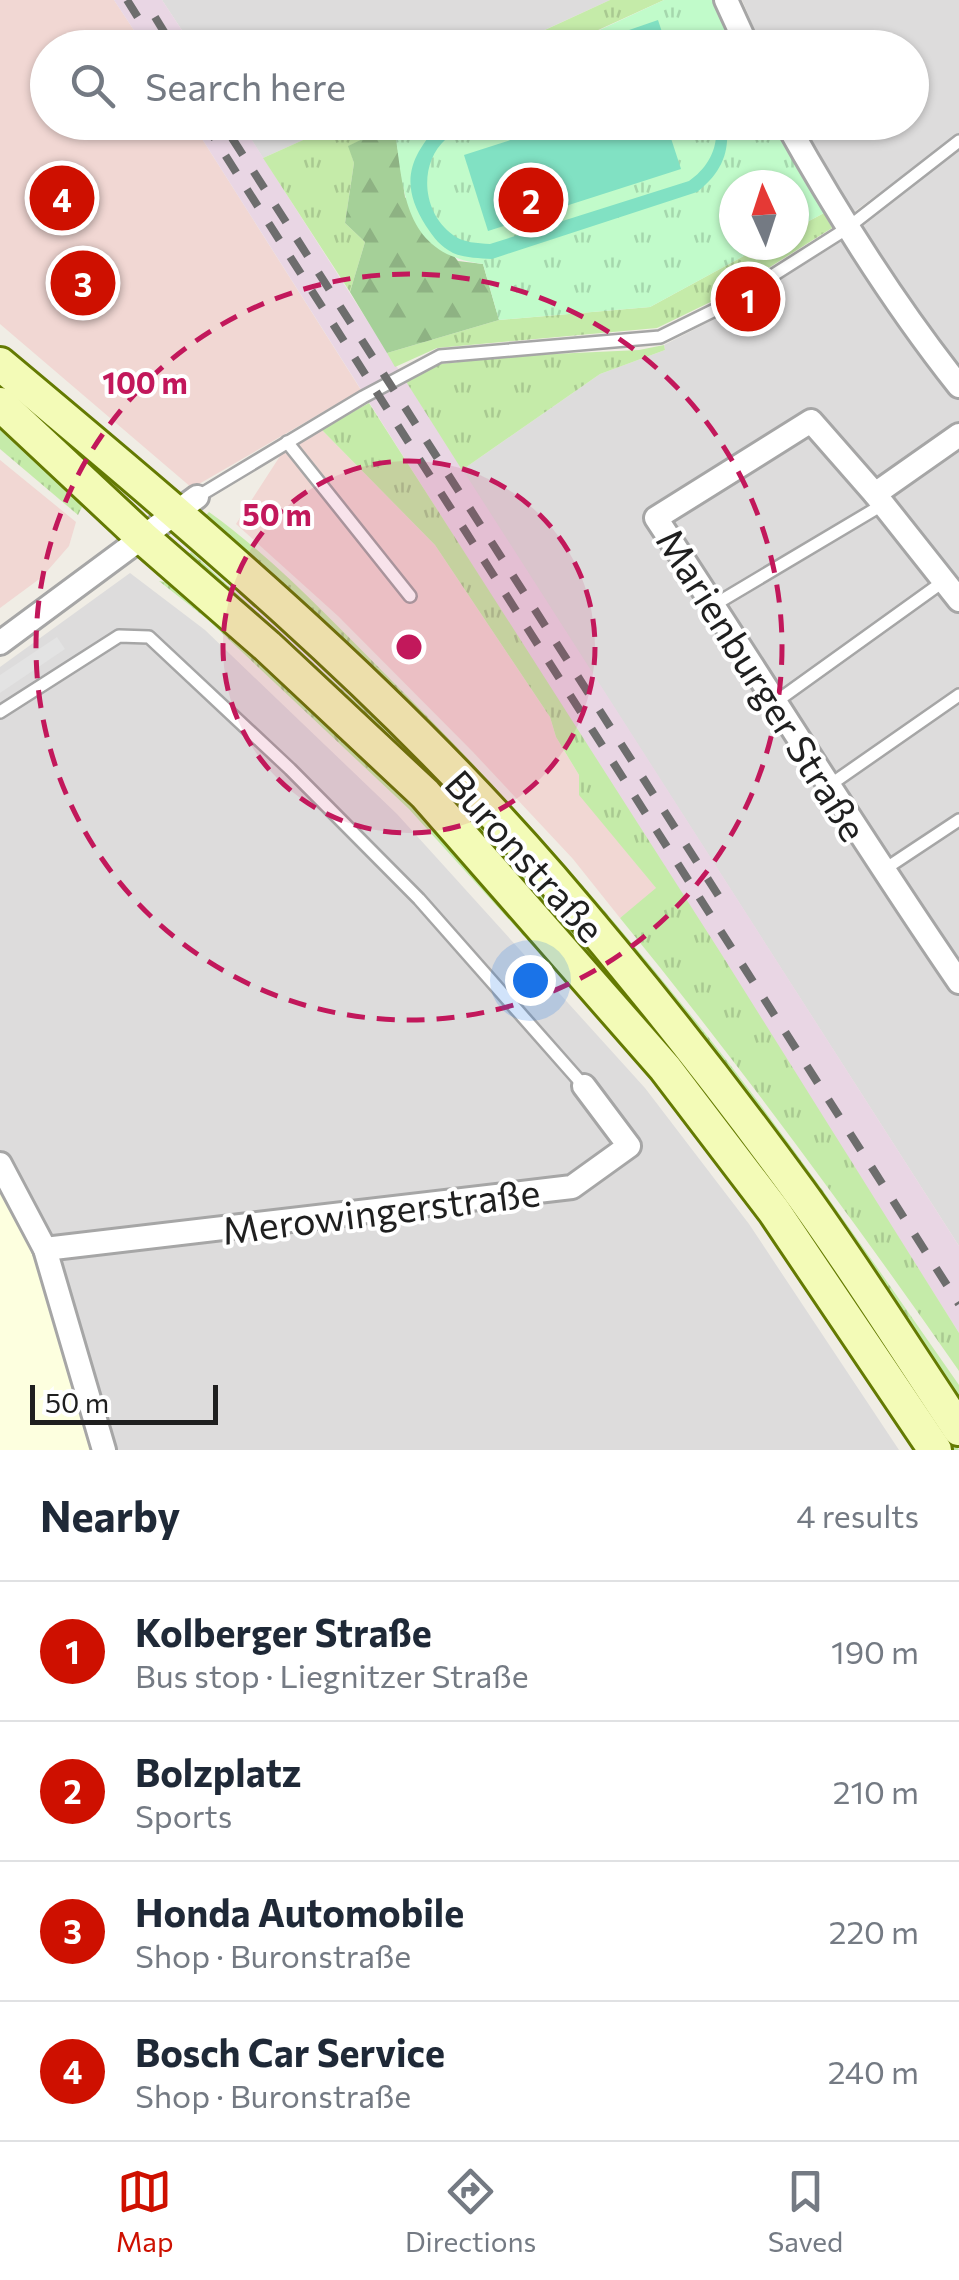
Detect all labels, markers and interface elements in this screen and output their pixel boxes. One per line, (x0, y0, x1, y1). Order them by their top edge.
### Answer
search box (30, 30, 929, 140)
icon: search (65, 58, 120, 113)
text: Search here (145, 62, 346, 109)
pin: 4 (30, 160, 94, 236)
pin: 2 (498, 162, 564, 238)
north arrow (719, 170, 809, 260)
pin: 3 (51, 246, 116, 320)
pin: 1 (716, 262, 780, 336)
text: 100 m (102, 363, 188, 400)
text: 50 m (242, 495, 312, 532)
street label: Marienburger Straße (648, 519, 878, 849)
centre of rings (391, 629, 427, 665)
street label: Buronstraße (437, 759, 615, 951)
your location (505, 955, 556, 1006)
street label: Merowingerstraße (219, 1167, 543, 1253)
scale bar (30, 1380, 218, 1424)
text: 50 m (45, 1385, 109, 1419)
text: Nearby (40, 1489, 180, 1541)
text: 4 results (796, 1495, 919, 1535)
text: Kolberger Straße (135, 1608, 432, 1655)
text: 1 (65, 1631, 80, 1671)
text: 190 m (831, 1631, 919, 1671)
text: Bus stop · Liegnitzer Straße (135, 1655, 529, 1695)
text: Bolzplatz (135, 1748, 301, 1795)
text: 2 (63, 1771, 82, 1811)
text: 210 m (833, 1771, 919, 1811)
text: Sports (135, 1795, 232, 1835)
text: Honda Automobile (135, 1888, 464, 1935)
text: 3 (63, 1911, 82, 1951)
text: 220 m (829, 1911, 919, 1951)
text: Shop · Buronstraße (135, 1935, 411, 1975)
text: Bosch Car Service (135, 2028, 445, 2075)
text: 4 (63, 2051, 82, 2091)
text: 240 m (828, 2051, 919, 2091)
text: Shop · Buronstraße (135, 2075, 411, 2115)
tab: Map (116, 2164, 173, 2258)
tab: Directions (405, 2164, 536, 2258)
tab: Saved (768, 2164, 843, 2258)

